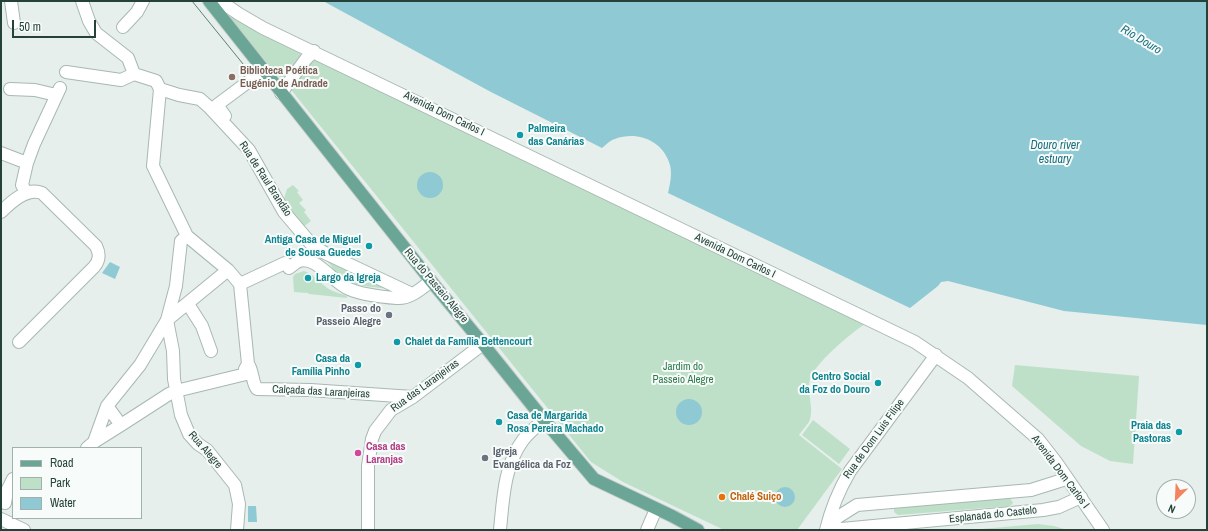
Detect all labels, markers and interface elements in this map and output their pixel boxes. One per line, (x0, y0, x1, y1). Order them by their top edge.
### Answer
scale bar (14, 12, 98, 38)
text: 50 m (19, 19, 41, 35)
water label: Rio Douro (1118, 22, 1164, 58)
place label: Biblioteca Poética Eugénio de Andrade (240, 64, 328, 90)
marker: Biblioteca Poética Eugénio de Andrade (227, 72, 237, 82)
street label: Avenida Dom Carlos I (402, 89, 486, 139)
place label: Palmeira das Canárias (528, 122, 584, 148)
marker: Palmeira das Canárias (515, 130, 525, 140)
street label: Rua de Raul Brandão (236, 139, 294, 219)
water label: Douro river estuary (1030, 139, 1080, 167)
street label: Avenida Dom Carlos I (693, 231, 777, 281)
place label: Antiga Casa de Miguel de Sousa Guedes (265, 233, 361, 259)
marker: Antiga Casa de Miguel de Sousa Guedes (364, 241, 374, 251)
street label: Rua do Passeio Alegre (401, 246, 471, 326)
place label: Largo da Igreja (316, 271, 381, 285)
marker: Largo da Igreja (303, 273, 313, 283)
place label: Passo do Passeio Alegre (316, 302, 381, 328)
marker: Passo do Passeio Alegre (384, 310, 394, 320)
place label: Chalet da Família Bettencourt (405, 335, 532, 349)
marker: Chalet da Família Bettencourt (392, 337, 402, 347)
place label: Casa da Família Pinho (292, 352, 350, 378)
street label: Rua das Laranjeiras (388, 357, 462, 415)
marker: Casa da Família Pinho (353, 360, 363, 370)
park label: Jardim do Passeio Alegre (652, 360, 714, 386)
place label: Centro Social da Foz do Douro (799, 370, 870, 396)
marker: Centro Social da Foz do Douro (873, 378, 883, 388)
street label: Calçada das Laranjeiras (272, 383, 370, 401)
street label: Rua de Dom Luis Filipe (841, 397, 907, 481)
place label: Casa de Margarida Rosa Pereira Machado (507, 409, 604, 435)
marker: Casa de Margarida Rosa Pereira Machado (494, 417, 504, 427)
place label: Praia das Pastoras (1131, 419, 1171, 445)
marker: Praia das Pastoras (1174, 427, 1184, 437)
street label: Rua Alegre (185, 429, 225, 471)
street label: Avenida Dom Carlos I (1028, 433, 1092, 511)
place label: Casa das Laranjas (366, 440, 406, 466)
place label: Igreja Evangélica da Foz (493, 445, 571, 471)
legend (12, 447, 142, 519)
marker: Casa das Laranjas (353, 448, 363, 458)
marker: Igreja Evangélica da Foz (480, 453, 490, 463)
text: Road (50, 455, 74, 471)
text: Park (50, 475, 70, 491)
north arrow (1156, 479, 1196, 519)
place label: Chalé Suiço (730, 490, 782, 504)
marker: Chalé Suiço (717, 492, 727, 502)
text: Water (50, 495, 76, 511)
text: N (1166, 501, 1177, 517)
street label: Esplanada do Castelo (948, 504, 1038, 526)

